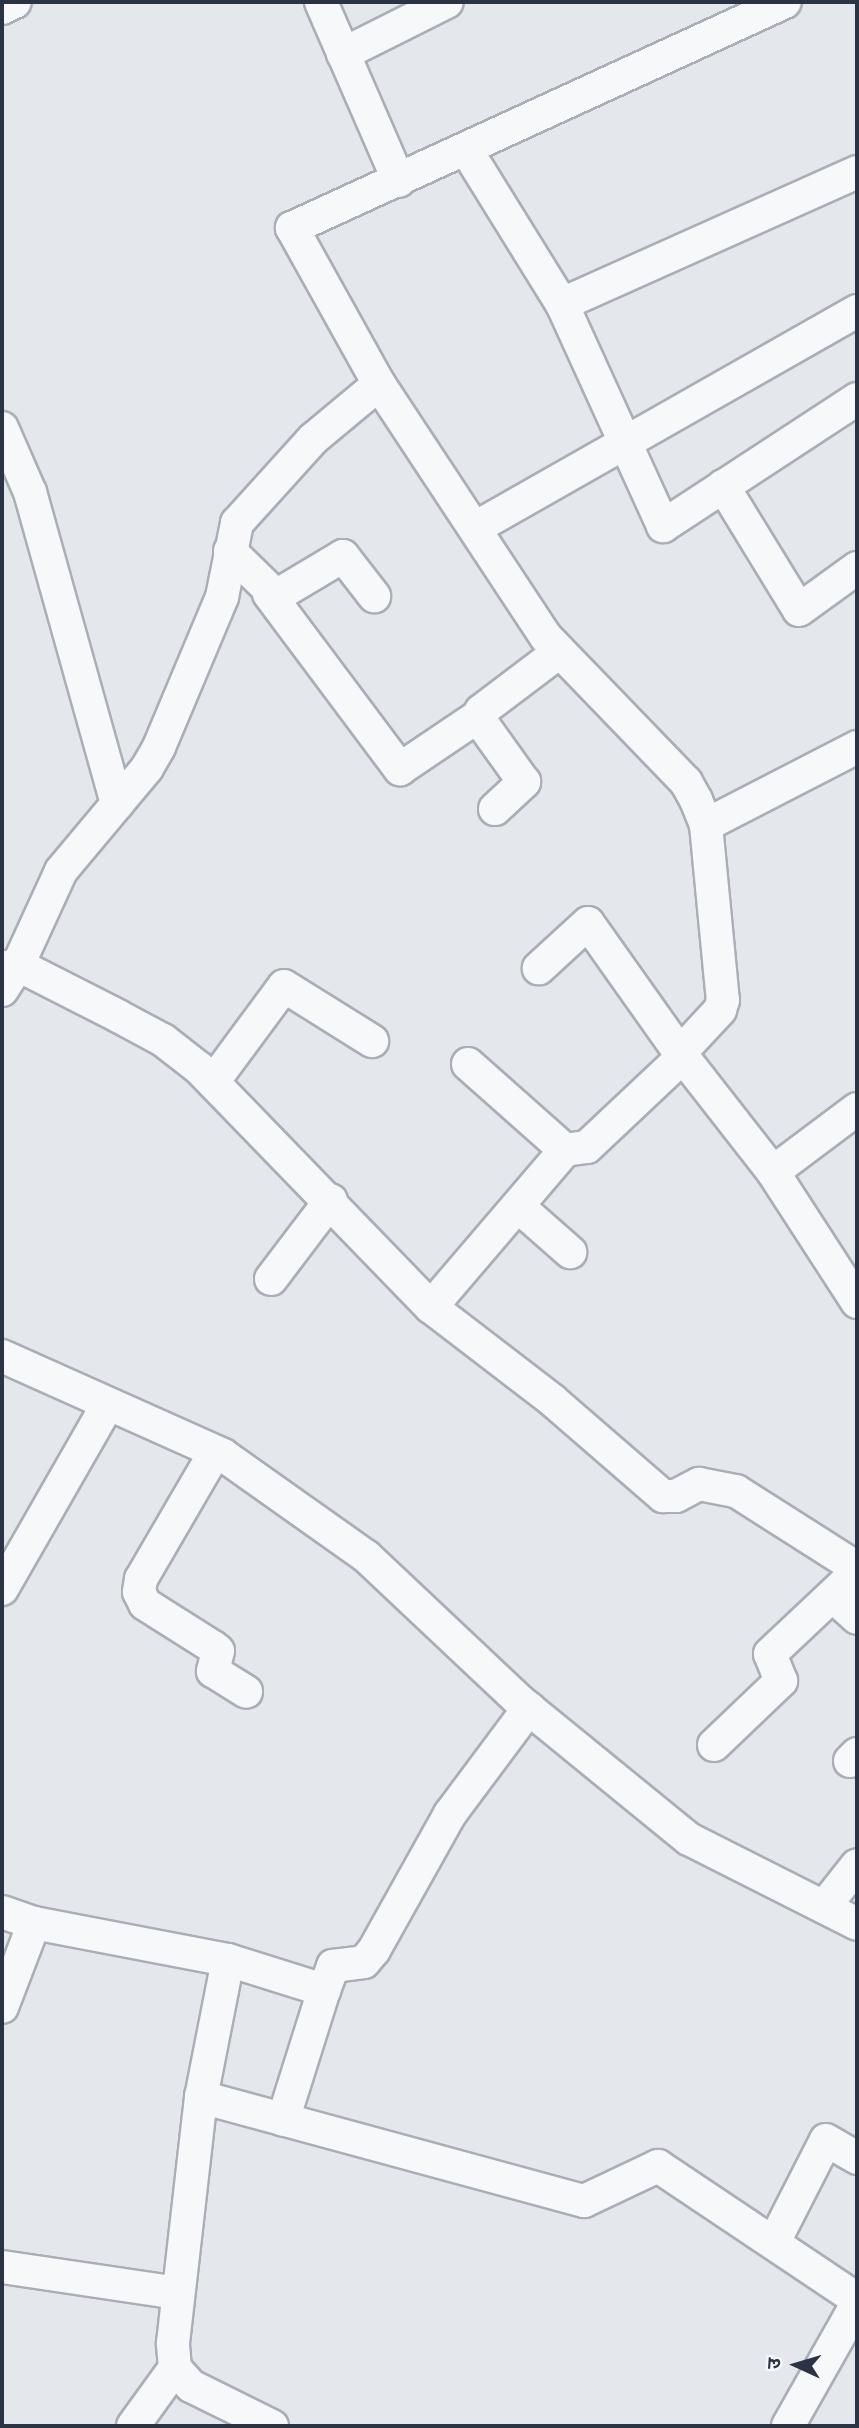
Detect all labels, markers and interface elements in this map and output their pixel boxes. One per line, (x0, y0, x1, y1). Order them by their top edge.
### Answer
north arrow (761, 2330, 831, 2400)
text: उ (763, 2357, 787, 2370)

